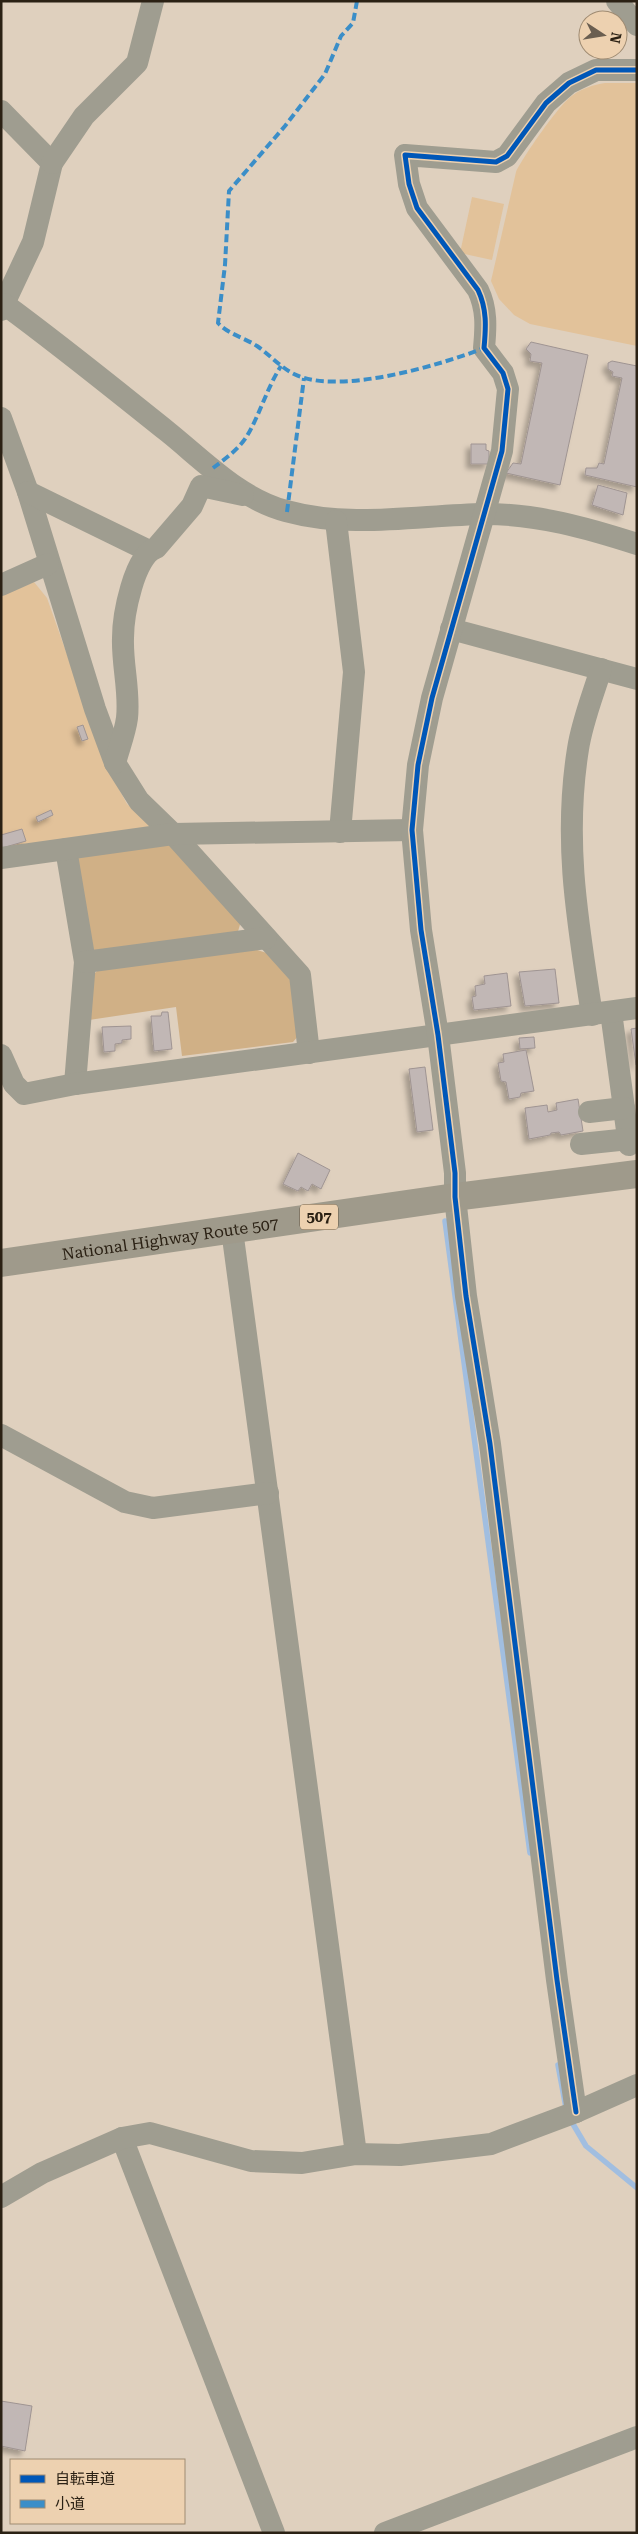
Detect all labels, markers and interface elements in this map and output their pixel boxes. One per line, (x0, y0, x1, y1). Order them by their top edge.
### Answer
north arrow (578, 10, 628, 60)
text: N (607, 31, 625, 45)
road number: 507 (300, 1204, 338, 1230)
street label: National Highway Route 507 (61, 1213, 280, 1264)
legend (10, 2459, 185, 2524)
text: 自転車道 (55, 2470, 115, 2488)
text: 小道 (55, 2495, 85, 2513)

